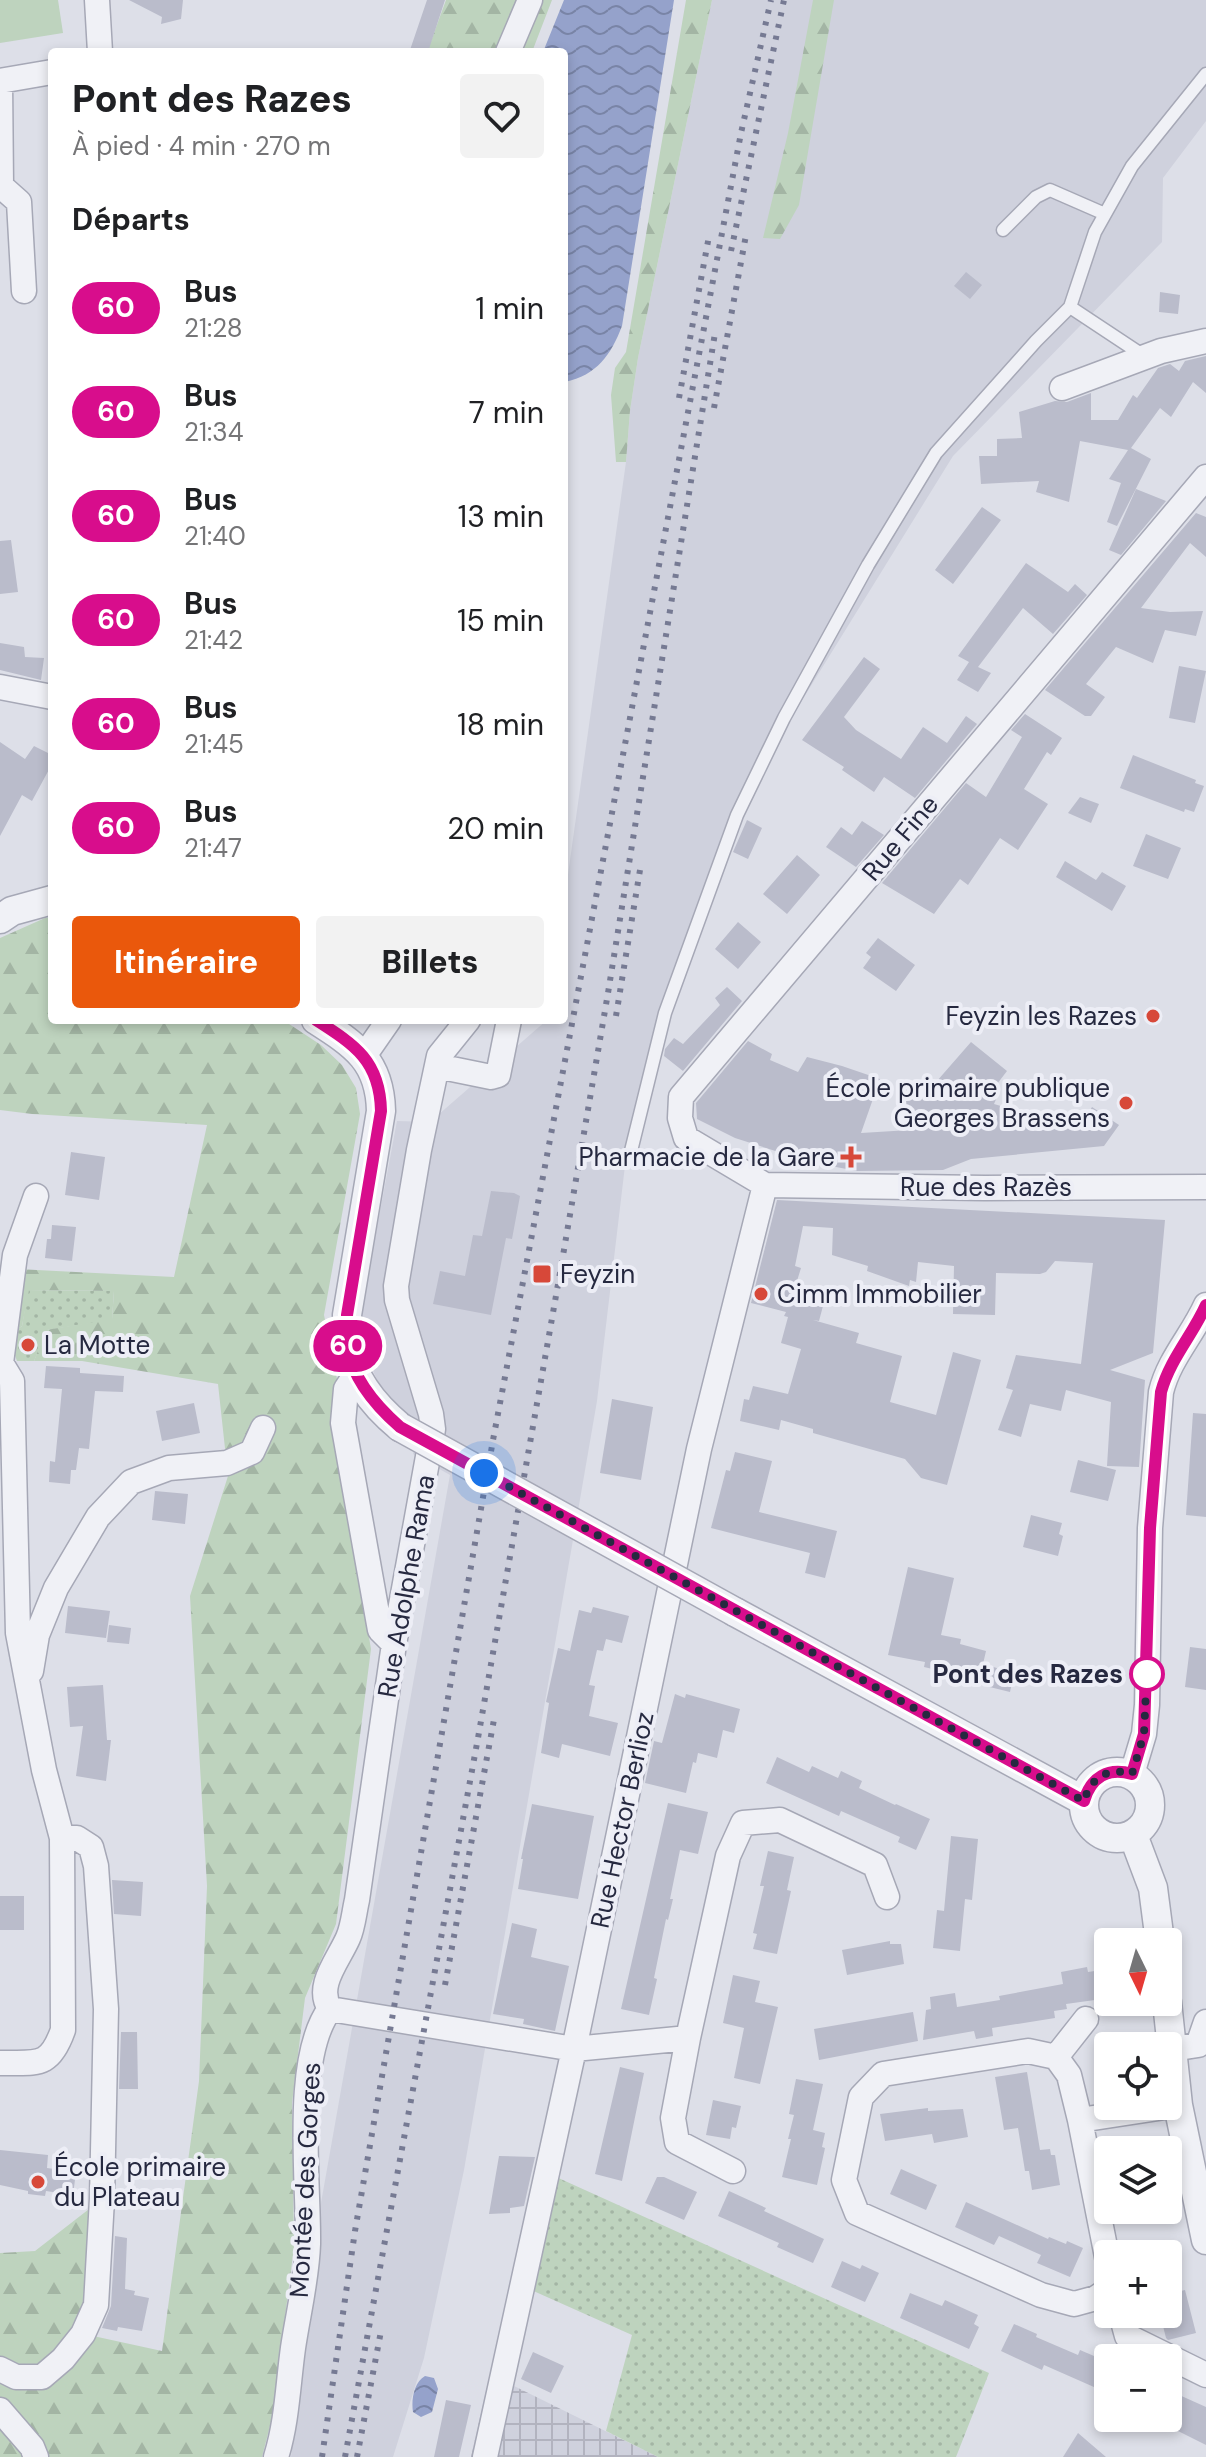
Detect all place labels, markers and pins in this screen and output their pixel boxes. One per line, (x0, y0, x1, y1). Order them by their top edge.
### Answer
place label: Feyzin les Razes (945, 999, 1137, 1033)
marker: Feyzin les Razes (1144, 1007, 1162, 1025)
place label: École primaire publique Georges Brassens (826, 1071, 1110, 1135)
marker: École primaire publique Georges Brassens (1117, 1094, 1135, 1112)
place label: Pharmacie de la Gare (579, 1140, 835, 1174)
marker: Pharmacie de la Gare (842, 1148, 860, 1166)
place label: Feyzin (560, 1257, 635, 1291)
marker: Feyzin (531, 1263, 553, 1285)
place label: Cimm Immobilier (777, 1277, 982, 1311)
marker: Cimm Immobilier (752, 1285, 770, 1303)
place label: La Motte (44, 1328, 150, 1362)
marker: La Motte (19, 1336, 37, 1354)
place label: Pont des Razes (932, 1657, 1123, 1691)
marker: Pont des Razes (1130, 1657, 1164, 1691)
place label: École primaire du Plateau (54, 2150, 226, 2214)
marker: École primaire du Plateau (29, 2173, 47, 2191)

